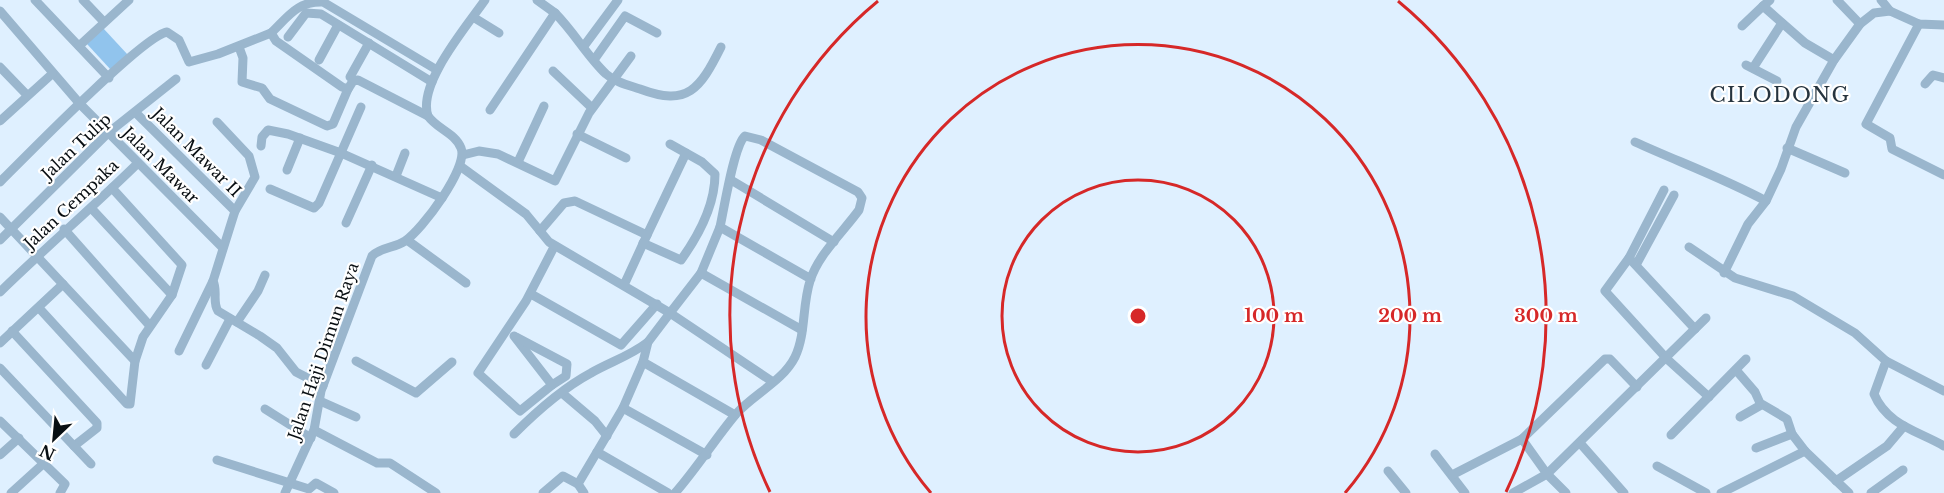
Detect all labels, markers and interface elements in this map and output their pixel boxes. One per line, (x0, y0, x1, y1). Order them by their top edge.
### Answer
district label: CILODONG (1710, 83, 1850, 107)
street label: Jalan Mawar II (148, 103, 246, 201)
street label: Jalan Tulip (36, 109, 115, 185)
street label: Jalan Mawar (119, 123, 203, 207)
street label: Jalan Cempaka (18, 155, 123, 254)
street label: Jalan Haji Dimun Raya (283, 260, 363, 444)
text: 100 m (1244, 305, 1304, 327)
text: 200 m (1378, 305, 1442, 327)
text: 300 m (1514, 305, 1578, 327)
centre of rings (1128, 306, 1148, 326)
north arrow (24, 409, 84, 469)
text: N (36, 440, 59, 465)

